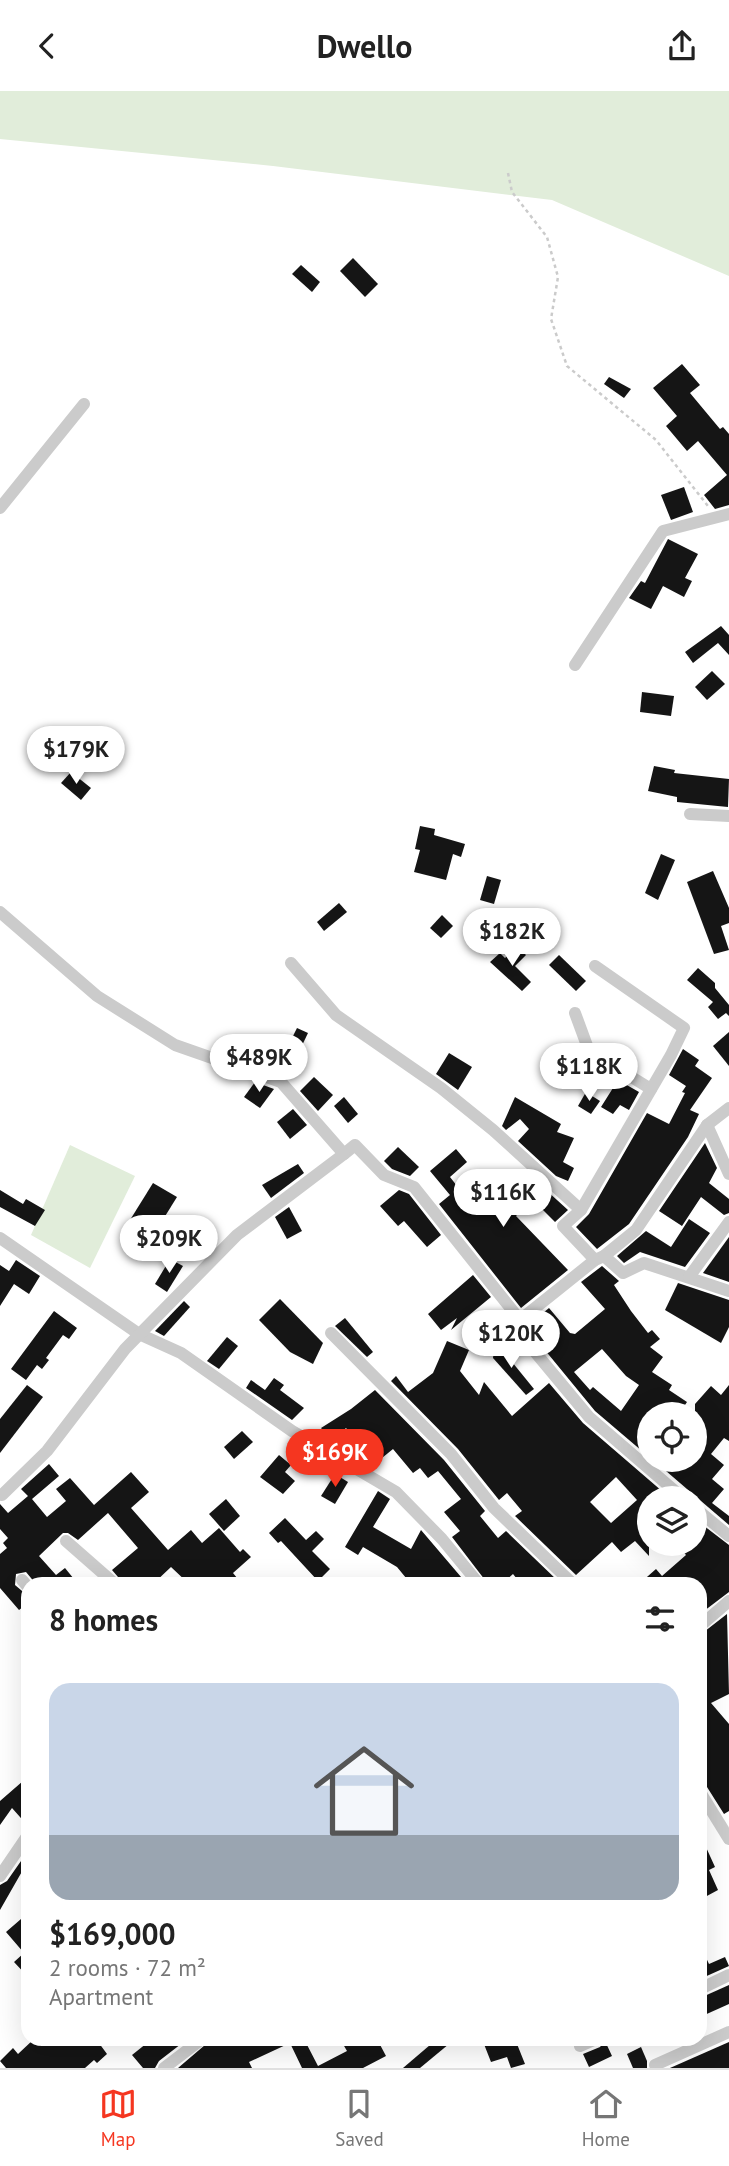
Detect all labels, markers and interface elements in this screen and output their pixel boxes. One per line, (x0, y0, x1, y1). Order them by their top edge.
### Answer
text: Dwello (317, 25, 412, 67)
icon: back (28, 27, 66, 65)
icon: share (663, 27, 701, 65)
pin: $179K (27, 727, 125, 786)
text: $179K (43, 734, 109, 763)
pin: $182K (463, 909, 561, 968)
text: $182K (479, 916, 545, 945)
pin: $489K (210, 1035, 308, 1094)
text: $489K (226, 1042, 292, 1071)
pin: $118K (540, 1044, 638, 1103)
text: $118K (556, 1051, 622, 1080)
pin: $116K (454, 1169, 552, 1229)
text: $116K (470, 1177, 536, 1206)
pin: $209K (120, 1215, 218, 1275)
text: $209K (136, 1223, 202, 1252)
pin: $120K (462, 1311, 560, 1370)
text: $120K (478, 1318, 544, 1347)
map controls (637, 1402, 707, 1556)
button: locate (637, 1402, 707, 1472)
pin: $169K (286, 1429, 384, 1489)
text: $169K (302, 1437, 368, 1466)
button: layers (637, 1486, 707, 1556)
text: 8 homes (49, 1600, 158, 1639)
icon: filters (641, 1600, 679, 1638)
icon: home (301, 1728, 427, 1854)
text: $169,000 (49, 1914, 176, 1953)
text: 2 rooms · 72 m² (49, 1953, 206, 1982)
text: Apartment (49, 1982, 153, 2011)
tab: Map (99, 2085, 137, 2151)
tab: Saved (335, 2085, 384, 2151)
tab: Home (582, 2085, 630, 2151)

